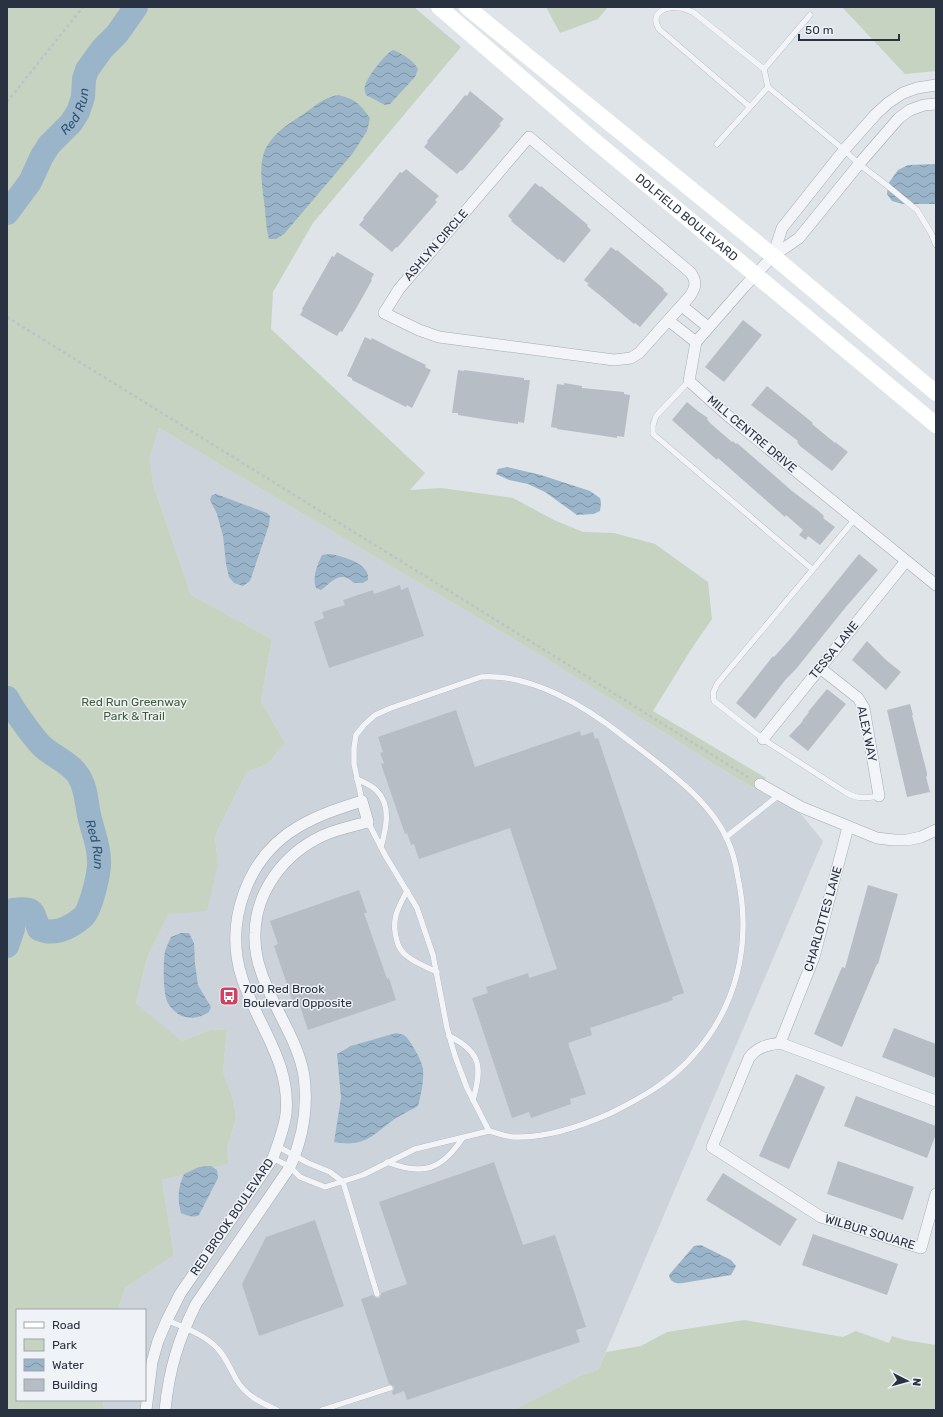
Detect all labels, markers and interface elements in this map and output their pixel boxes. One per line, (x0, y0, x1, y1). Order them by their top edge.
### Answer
scale bar (799, 16, 899, 42)
text: 50 m (805, 23, 833, 37)
water label: Red Run (57, 87, 91, 137)
street label: DOLFIELD BOULEVARD (633, 171, 741, 264)
street label: ASHLYN CIRCLE (401, 207, 471, 283)
street label: MILL CENTRE DRIVE (705, 393, 799, 475)
street label: TESSA LANE (806, 618, 862, 682)
park label: Red Run Greenway Park & Trail (81, 695, 187, 723)
street label: ALEX WAY (854, 705, 880, 763)
water label: Red Run (83, 818, 107, 870)
street label: CHARLOTTES LANE (801, 865, 845, 973)
place label: 700 Red Brook Boulevard Opposite (243, 982, 352, 1010)
bus stop icon: 700 Red Brook Boulevard Opposite (218, 985, 240, 1007)
street label: RED BROOK BOULEVARD (187, 1156, 277, 1278)
street label: WILBUR SQUARE (823, 1212, 917, 1252)
legend (16, 1309, 146, 1401)
text: Road (52, 1318, 80, 1332)
text: Park (52, 1338, 78, 1352)
text: Water (52, 1358, 84, 1372)
north arrow (887, 1361, 927, 1401)
text: N (910, 1377, 923, 1387)
text: Building (52, 1378, 98, 1392)

